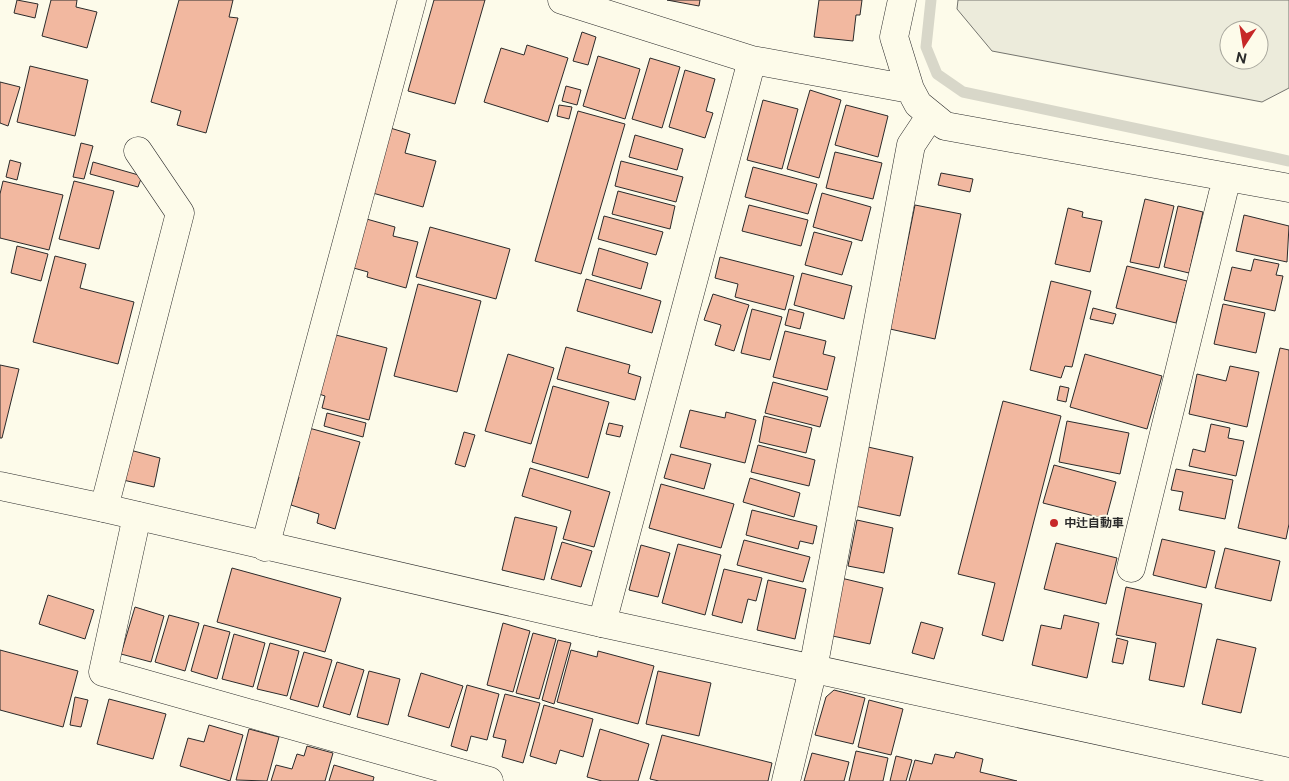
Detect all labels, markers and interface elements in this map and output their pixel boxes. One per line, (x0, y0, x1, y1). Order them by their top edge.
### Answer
north arrow (1219, 20, 1269, 70)
text: N (1234, 49, 1248, 67)
place label: 中辻自動車 (1064, 516, 1124, 530)
marker: 中辻自動車 (1048, 517, 1060, 529)

